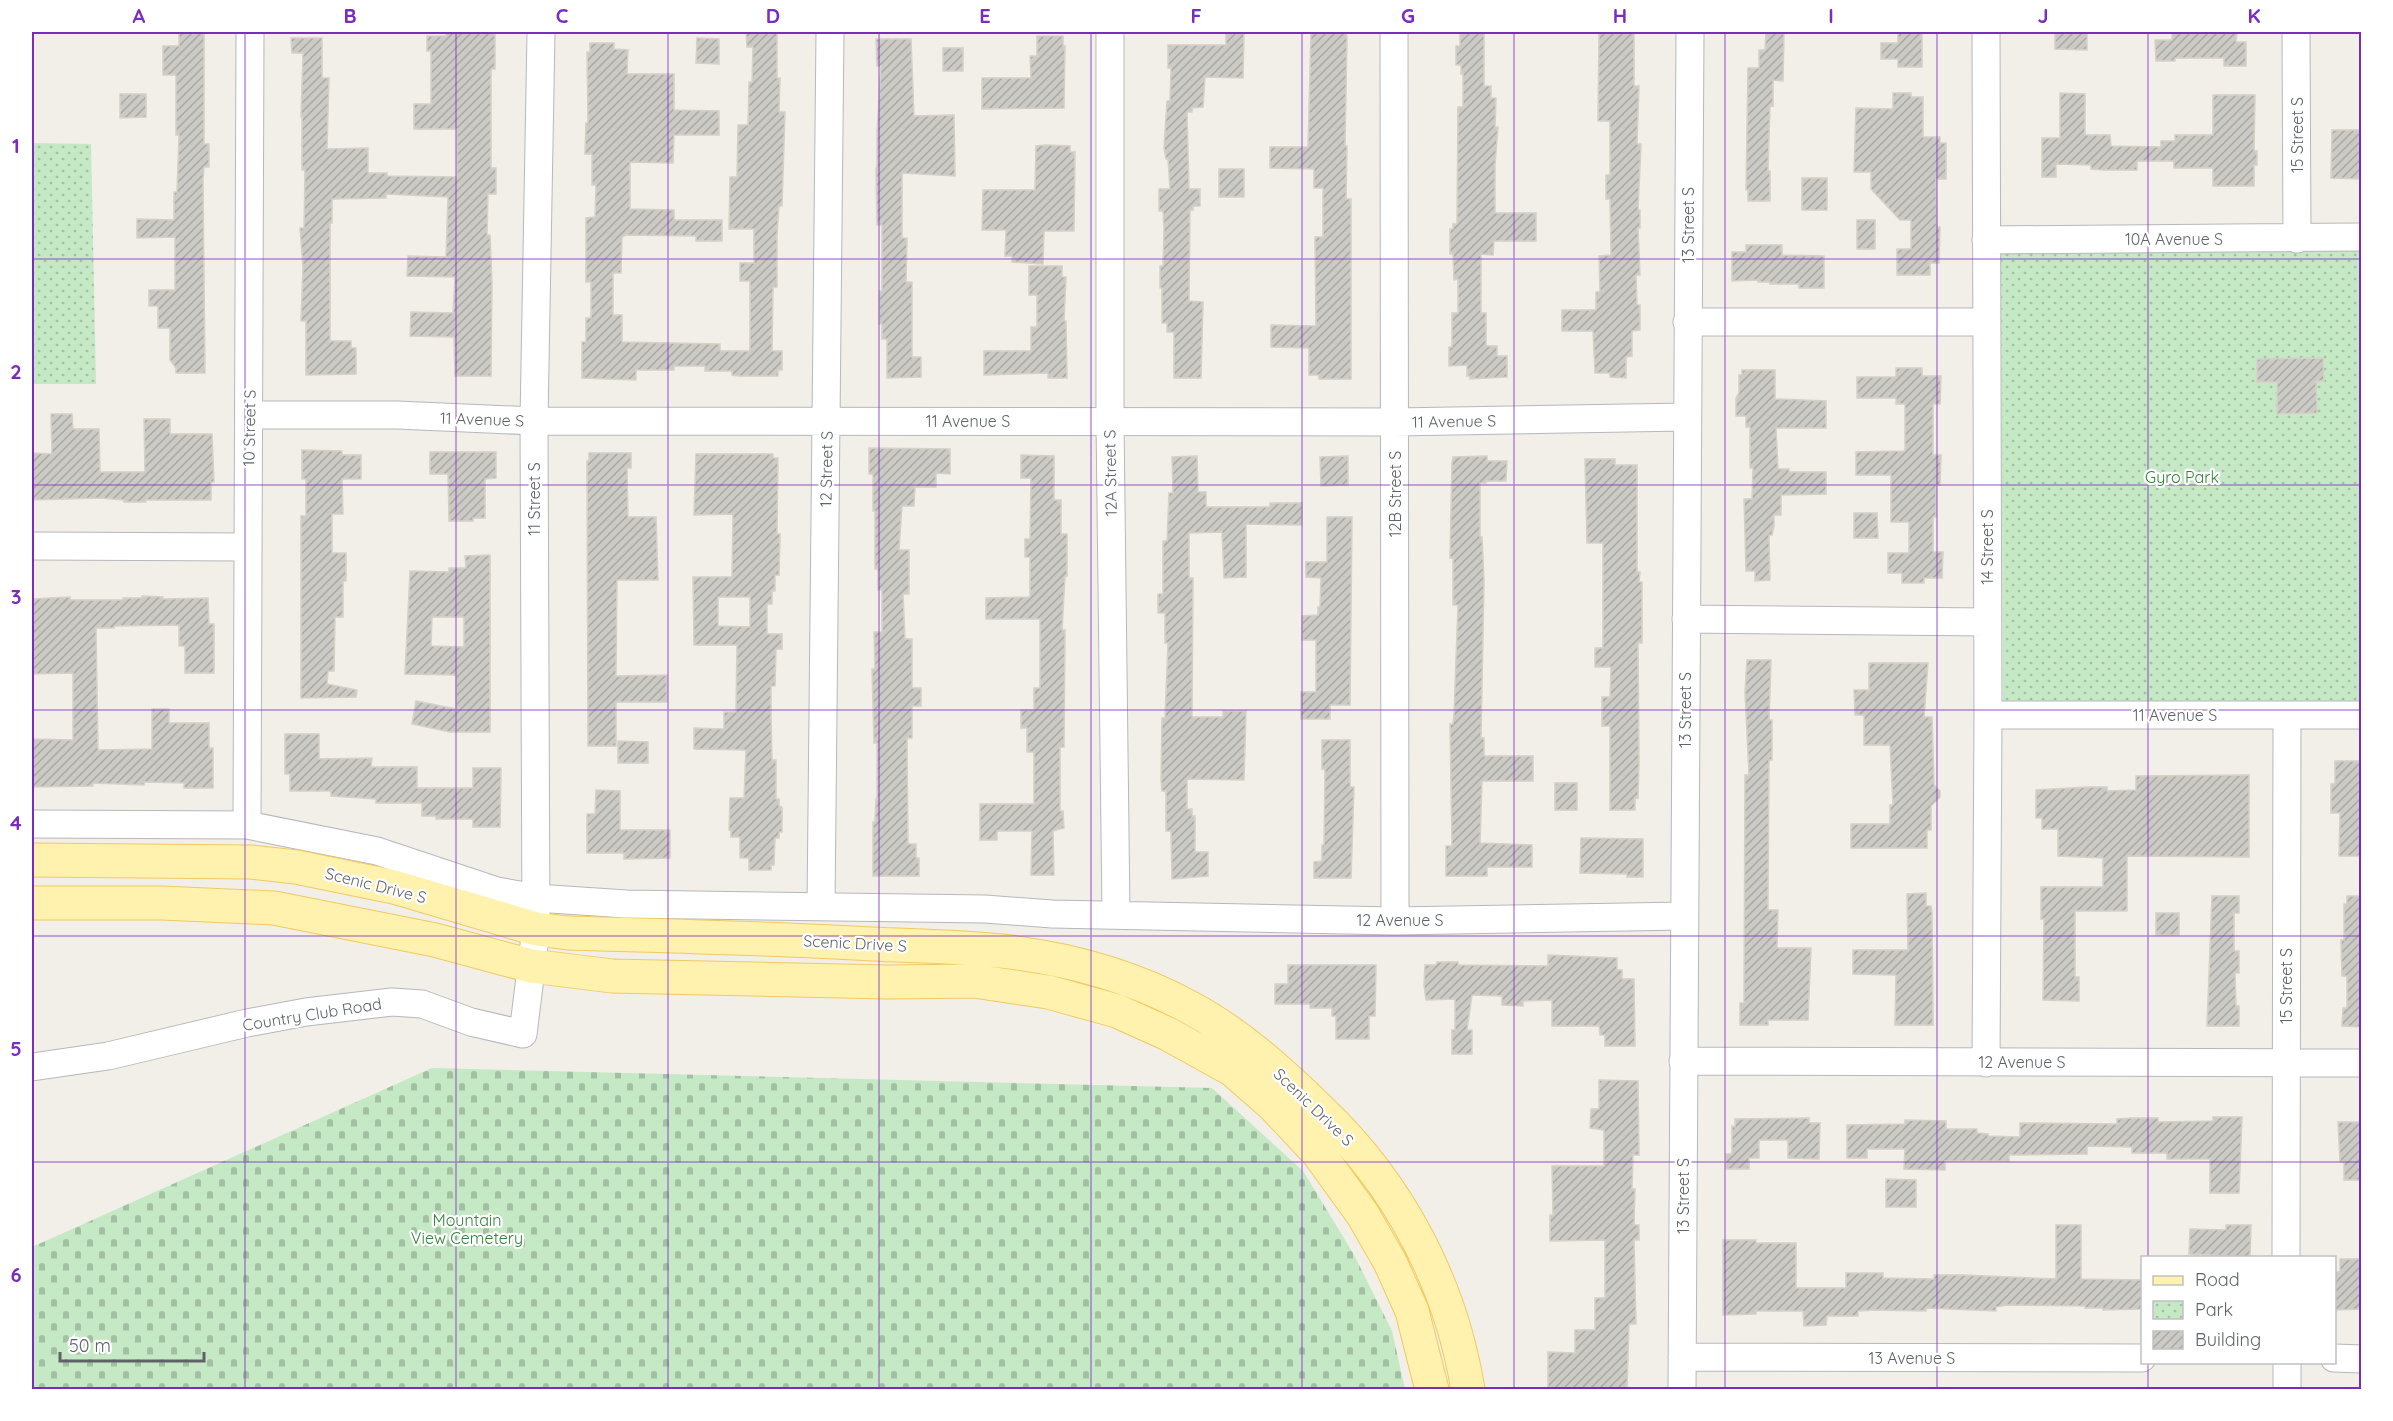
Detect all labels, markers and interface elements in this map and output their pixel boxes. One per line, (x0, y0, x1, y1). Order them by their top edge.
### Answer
text: A (133, 3, 146, 28)
text: B (343, 3, 357, 28)
text: C (556, 3, 569, 28)
text: D (766, 3, 780, 28)
text: E (979, 3, 991, 28)
text: F (1190, 3, 1202, 28)
text: G (1401, 3, 1415, 28)
text: H (1613, 3, 1627, 28)
text: I (1828, 3, 1834, 28)
text: J (2037, 3, 2049, 28)
text: K (2247, 3, 2261, 28)
street label: 15 Street S (2287, 97, 2307, 173)
text: 1 (12, 133, 20, 158)
street label: 13 Street S (1678, 187, 1698, 263)
street label: 10A Avenue S (2125, 229, 2223, 249)
text: 2 (10, 359, 22, 384)
street label: 10 Street S (238, 389, 260, 467)
street label: 11 Avenue S (440, 408, 524, 430)
street label: 11 Avenue S (1412, 410, 1496, 432)
street label: 11 Avenue S (926, 411, 1010, 431)
street label: 12A Street S (1099, 430, 1121, 516)
street label: 12 Street S (815, 431, 837, 507)
street label: 12B Street S (1385, 451, 1405, 537)
street label: 11 Street S (524, 462, 544, 536)
park label: Gyro Park (2145, 467, 2219, 487)
street label: 14 Street S (1977, 509, 1997, 585)
text: 3 (11, 584, 21, 609)
street label: 13 Street S (1675, 672, 1695, 748)
street label: 11 Avenue S (2133, 705, 2217, 725)
text: 4 (10, 810, 22, 835)
street label: Scenic Drive S (323, 863, 429, 907)
street label: 12 Avenue S (1356, 910, 1444, 930)
street label: Scenic Drive S (803, 930, 907, 956)
street label: 15 Street S (2276, 948, 2296, 1024)
street label: Country Club Road (241, 993, 383, 1035)
text: 5 (10, 1036, 22, 1061)
street label: 12 Avenue S (1978, 1052, 2066, 1072)
street label: Scenic Drive S (1270, 1064, 1358, 1150)
street label: 13 Street S (1673, 1158, 1693, 1234)
park label: Mountain View Cemetery (411, 1210, 523, 1248)
legend (2141, 1256, 2336, 1364)
text: 6 (10, 1262, 22, 1287)
text: Road (2195, 1268, 2240, 1291)
text: Park (2195, 1298, 2233, 1321)
scale bar (60, 1325, 204, 1363)
text: Building (2195, 1328, 2261, 1351)
text: 50 m (69, 1334, 111, 1357)
street label: 13 Avenue S (1869, 1348, 1955, 1368)

